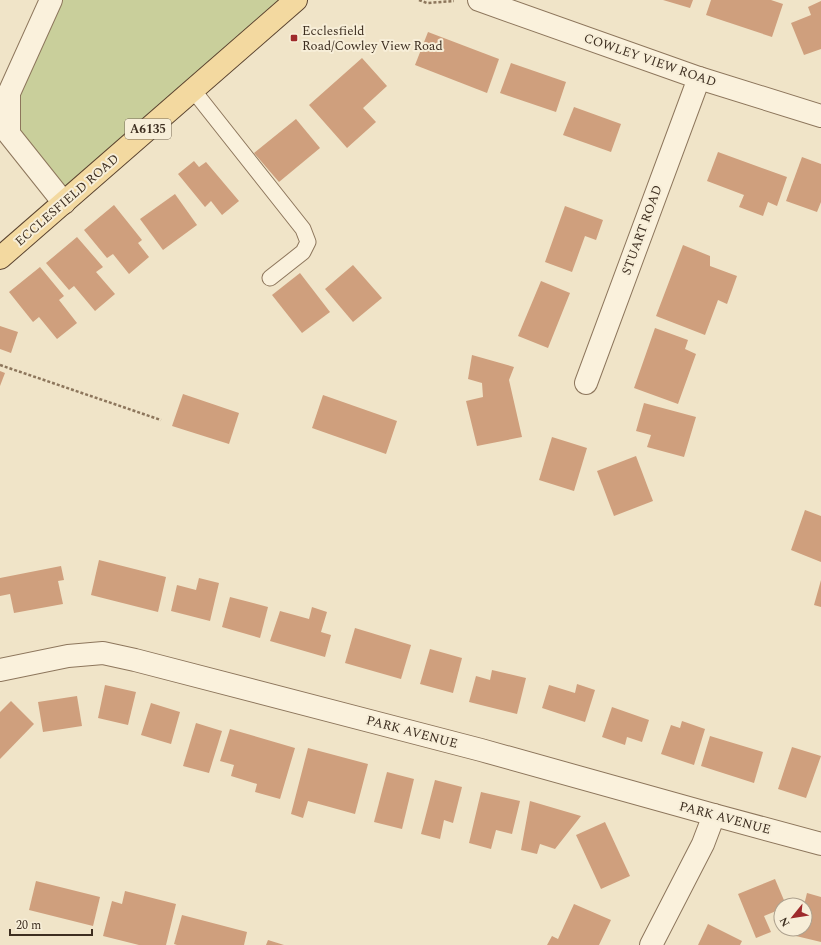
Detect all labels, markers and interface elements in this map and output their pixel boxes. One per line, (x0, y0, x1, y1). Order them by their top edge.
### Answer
place label: Ecclesfield Road/Cowley View Road (302, 21, 443, 56)
street label: COWLEY VIEW ROAD (581, 28, 719, 92)
marker: Ecclesfield Road/Cowley View Road (289, 33, 299, 43)
road number: A6135 (125, 119, 171, 139)
street label: ECCLESFIELD ROAD (11, 149, 123, 251)
street label: STUART ROAD (616, 182, 668, 278)
street label: PARK AVENUE (364, 710, 460, 754)
street label: PARK AVENUE (677, 796, 773, 840)
north arrow (773, 897, 813, 937)
scale bar (10, 911, 92, 937)
text: N (775, 914, 794, 930)
text: 20 m (16, 916, 41, 935)

